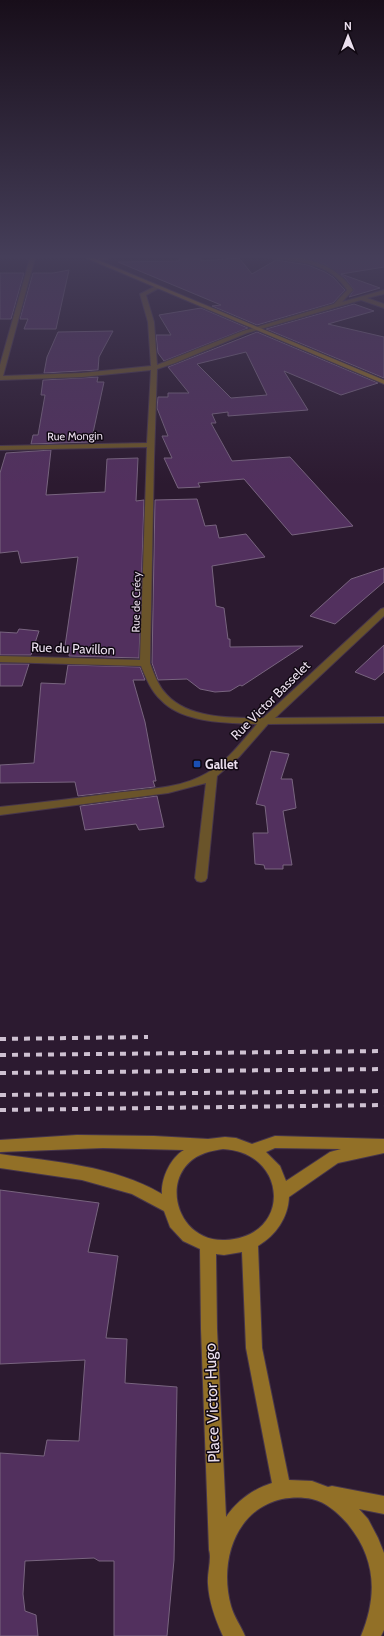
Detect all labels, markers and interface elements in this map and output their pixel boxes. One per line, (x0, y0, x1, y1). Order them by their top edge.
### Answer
north arrow (328, 16, 368, 56)
text: N (344, 19, 352, 33)
street label: Rue Mongin (47, 429, 103, 443)
street label: Rue de Crécy (128, 571, 144, 633)
street label: Rue du Pavillon (31, 639, 115, 657)
street label: Rue Victor Basselet (227, 657, 313, 743)
place label: Gallet (205, 756, 239, 772)
marker: Gallet (192, 759, 202, 769)
street label: Place Victor Hugo (200, 1343, 224, 1463)

